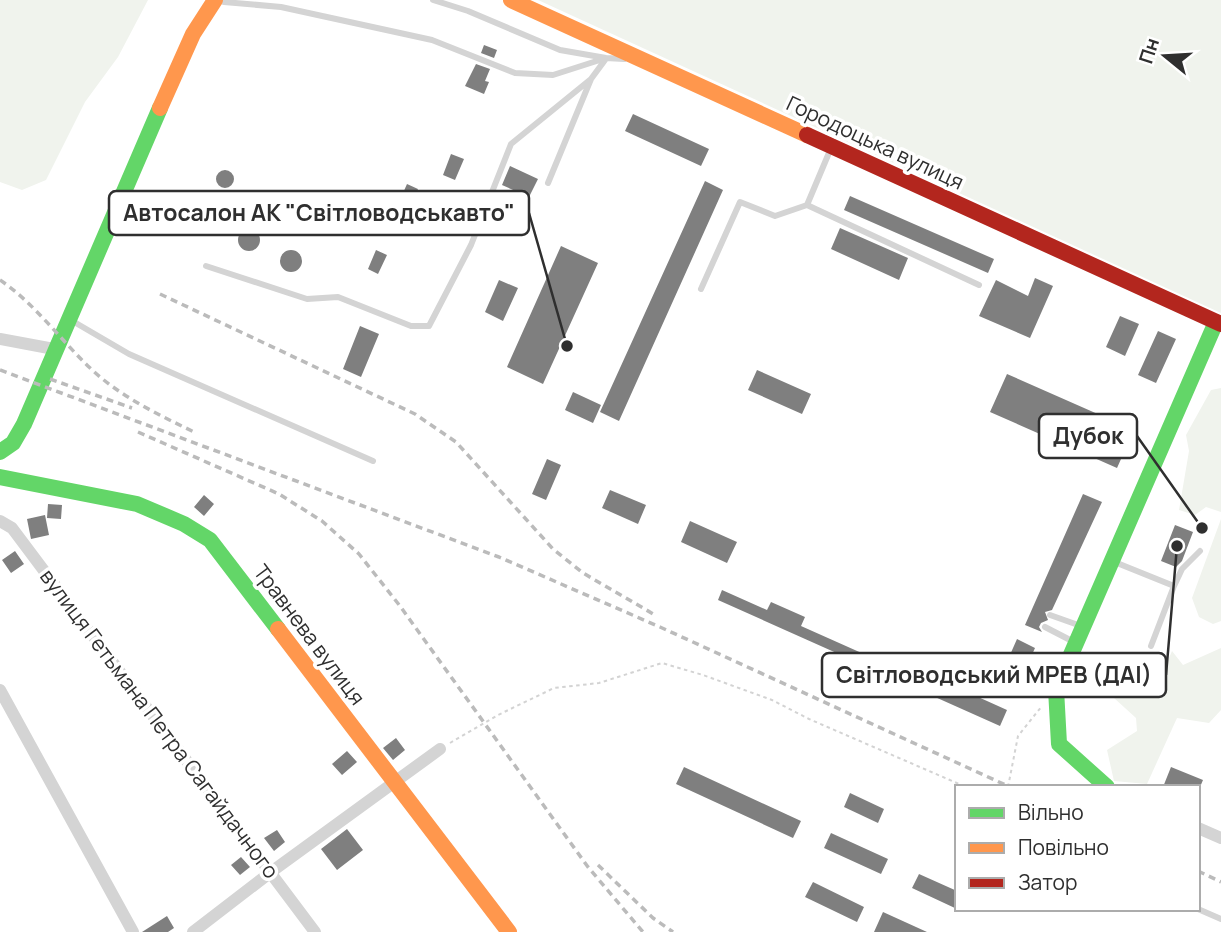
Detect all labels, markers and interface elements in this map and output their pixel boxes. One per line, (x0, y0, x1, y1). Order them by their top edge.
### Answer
north arrow (1130, 21, 1200, 91)
text: Пн (1133, 35, 1165, 67)
street label: Городоцька вулиця (782, 89, 969, 196)
callout: Автосалон АК "Світловодськавто" (109, 191, 529, 235)
text: Автосалон АК "Світловодськавто" (123, 196, 515, 228)
callout: Дубок (1039, 414, 1137, 458)
text: Дубок (1053, 419, 1124, 451)
street label: Травнева вулиця (248, 558, 372, 710)
street label: вулиця Гетьмана Петра Сагайдачного (34, 563, 285, 884)
callout: Світловодський МРЕВ (ДАІ) (822, 653, 1166, 697)
text: Світловодський МРЕВ (ДАІ) (836, 658, 1152, 690)
legend (955, 785, 1200, 911)
text: Вільно (1018, 798, 1084, 826)
text: Повільно (1018, 833, 1109, 861)
text: Затор (1018, 868, 1077, 896)

